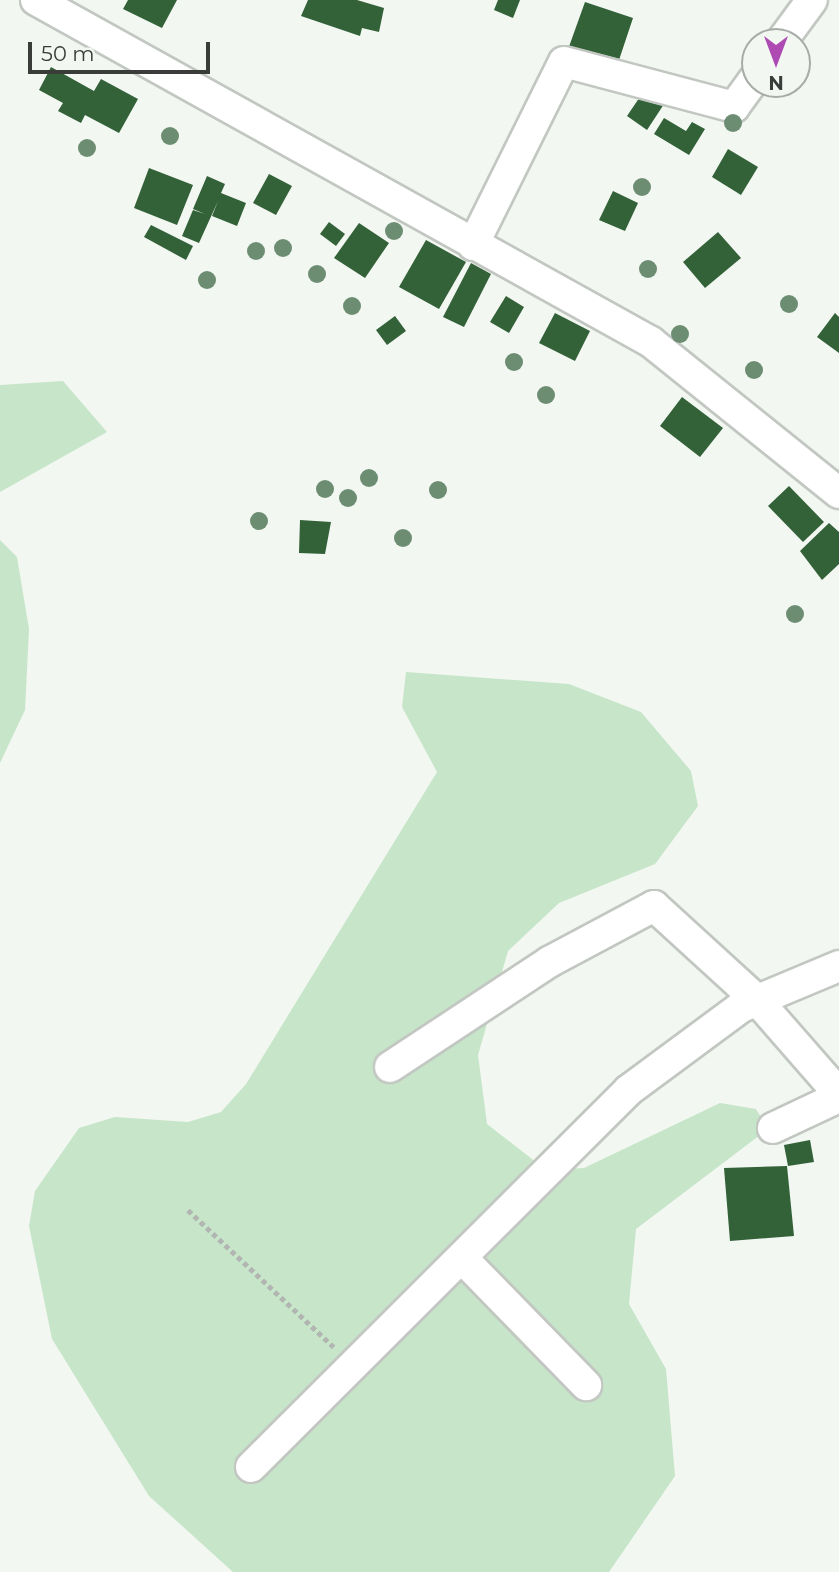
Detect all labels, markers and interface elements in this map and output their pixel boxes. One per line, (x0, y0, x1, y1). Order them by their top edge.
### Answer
scale bar (32, 28, 214, 72)
north arrow (741, 28, 811, 98)
text: 50 m (41, 41, 95, 66)
text: N (768, 71, 784, 94)

